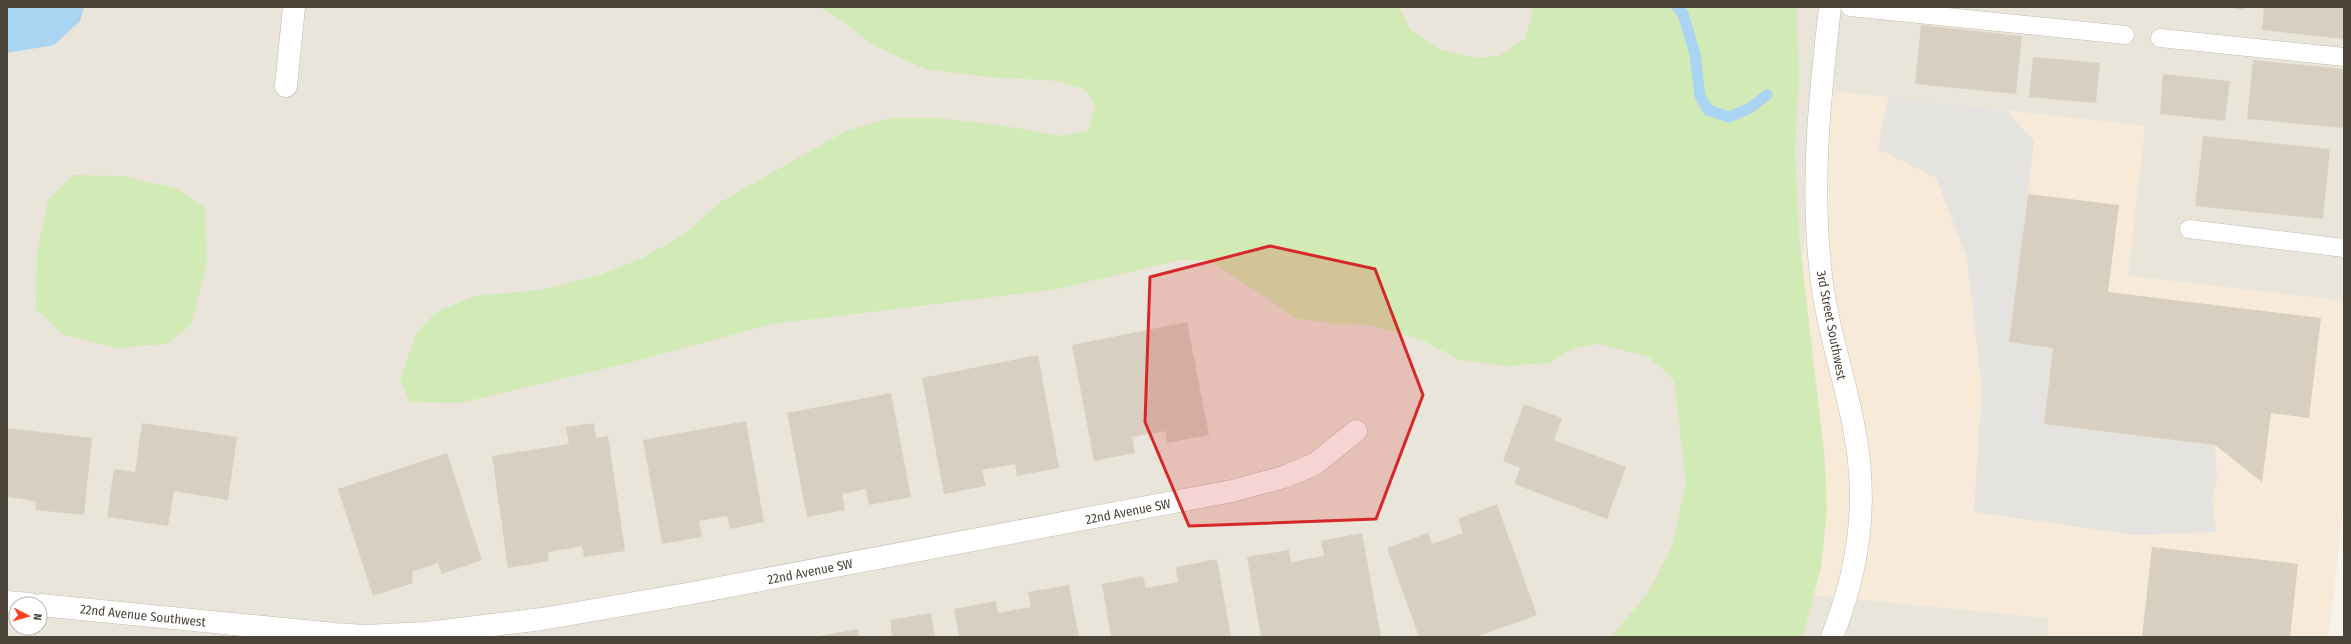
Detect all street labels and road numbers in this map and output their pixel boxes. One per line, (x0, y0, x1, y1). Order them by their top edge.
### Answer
street label: 3rd Street Southwest (1814, 269, 1850, 382)
street label: 22nd Avenue SW (1084, 496, 1172, 527)
street label: 22nd Avenue SW (766, 556, 854, 587)
street label: 22nd Avenue Southwest (79, 601, 207, 630)

